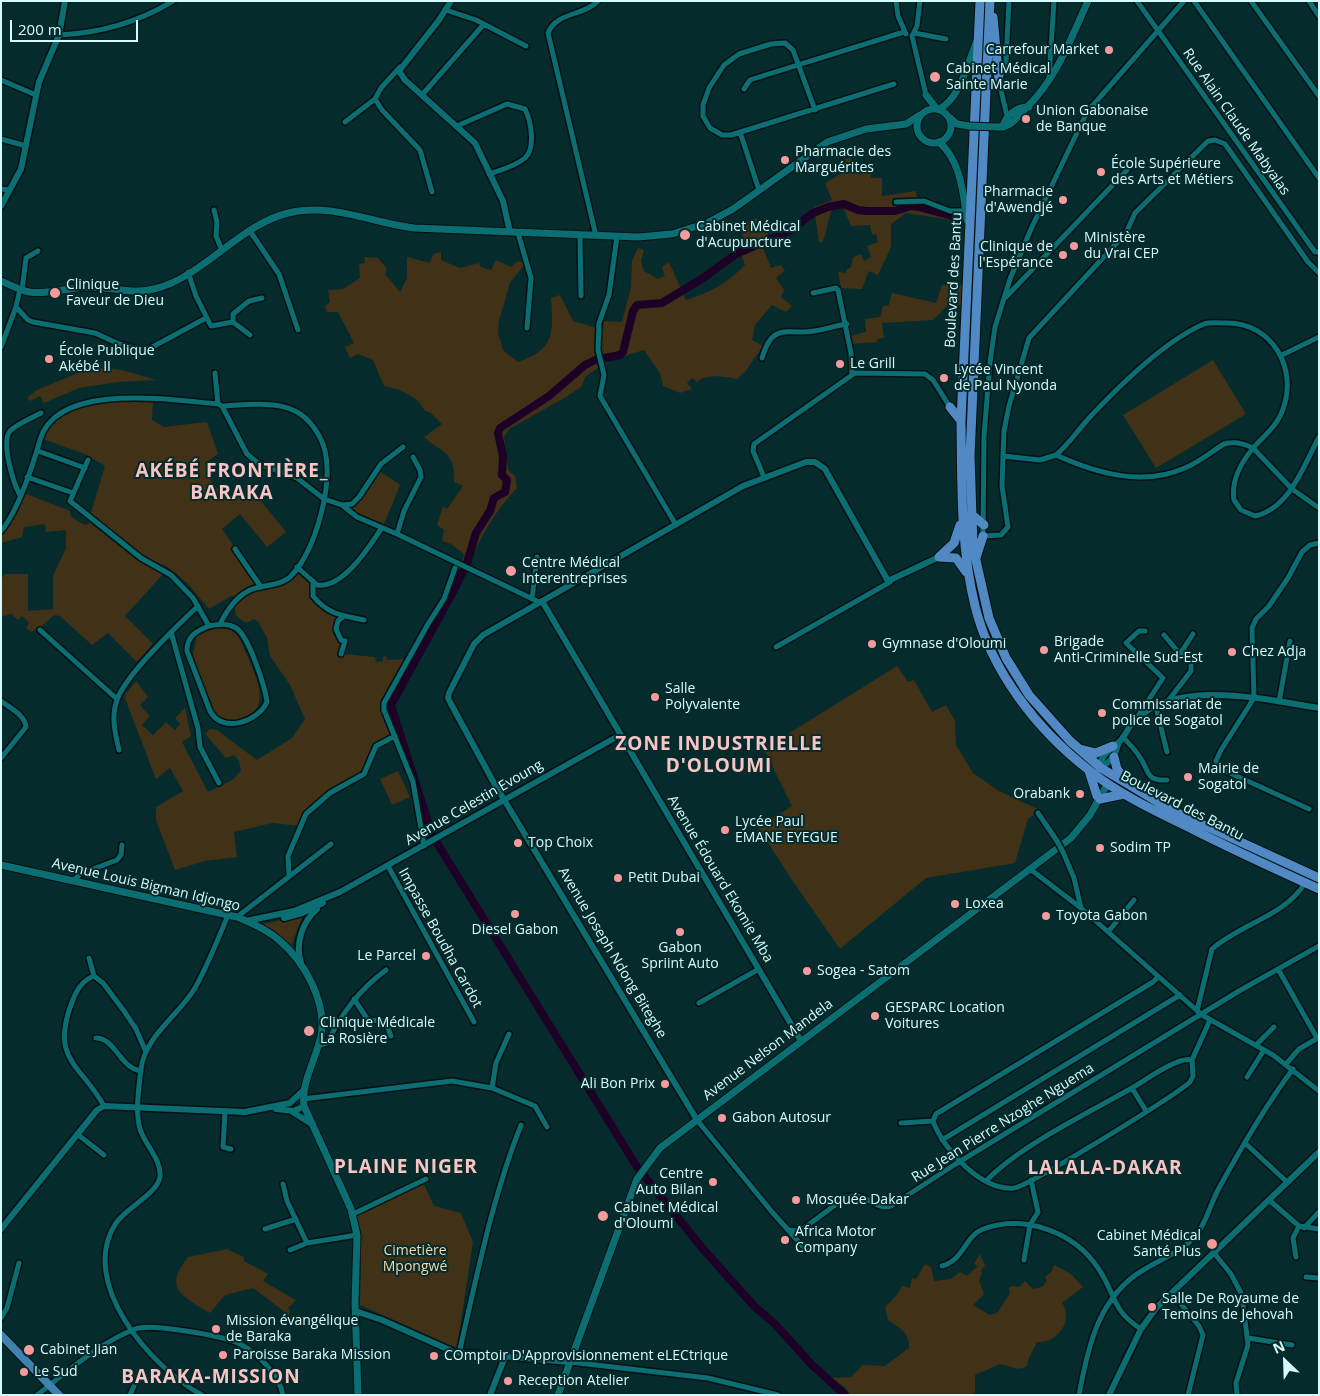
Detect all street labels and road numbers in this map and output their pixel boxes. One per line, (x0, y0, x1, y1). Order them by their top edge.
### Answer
street label: Rue Alain Claude Mabyalas (1179, 45, 1293, 199)
street label: Boulevard des Bantu (942, 212, 966, 348)
street label: Avenue Celestin Evoung (402, 757, 546, 849)
street label: Boulevard des Bantu (1118, 768, 1246, 844)
street label: Avenue Édouard Ekomie Mba (663, 792, 777, 966)
street label: Avenue Louis Bigman Idjongo (50, 855, 242, 915)
street label: Avenue Joseph Ndong Biteghe (554, 864, 670, 1042)
street label: Impasse Boudha Cardot (395, 865, 485, 1011)
street label: Avenue Nelson Mandela (700, 996, 836, 1104)
street label: Rue Jean Pierre Nzoghe Nguema (909, 1060, 1097, 1186)

